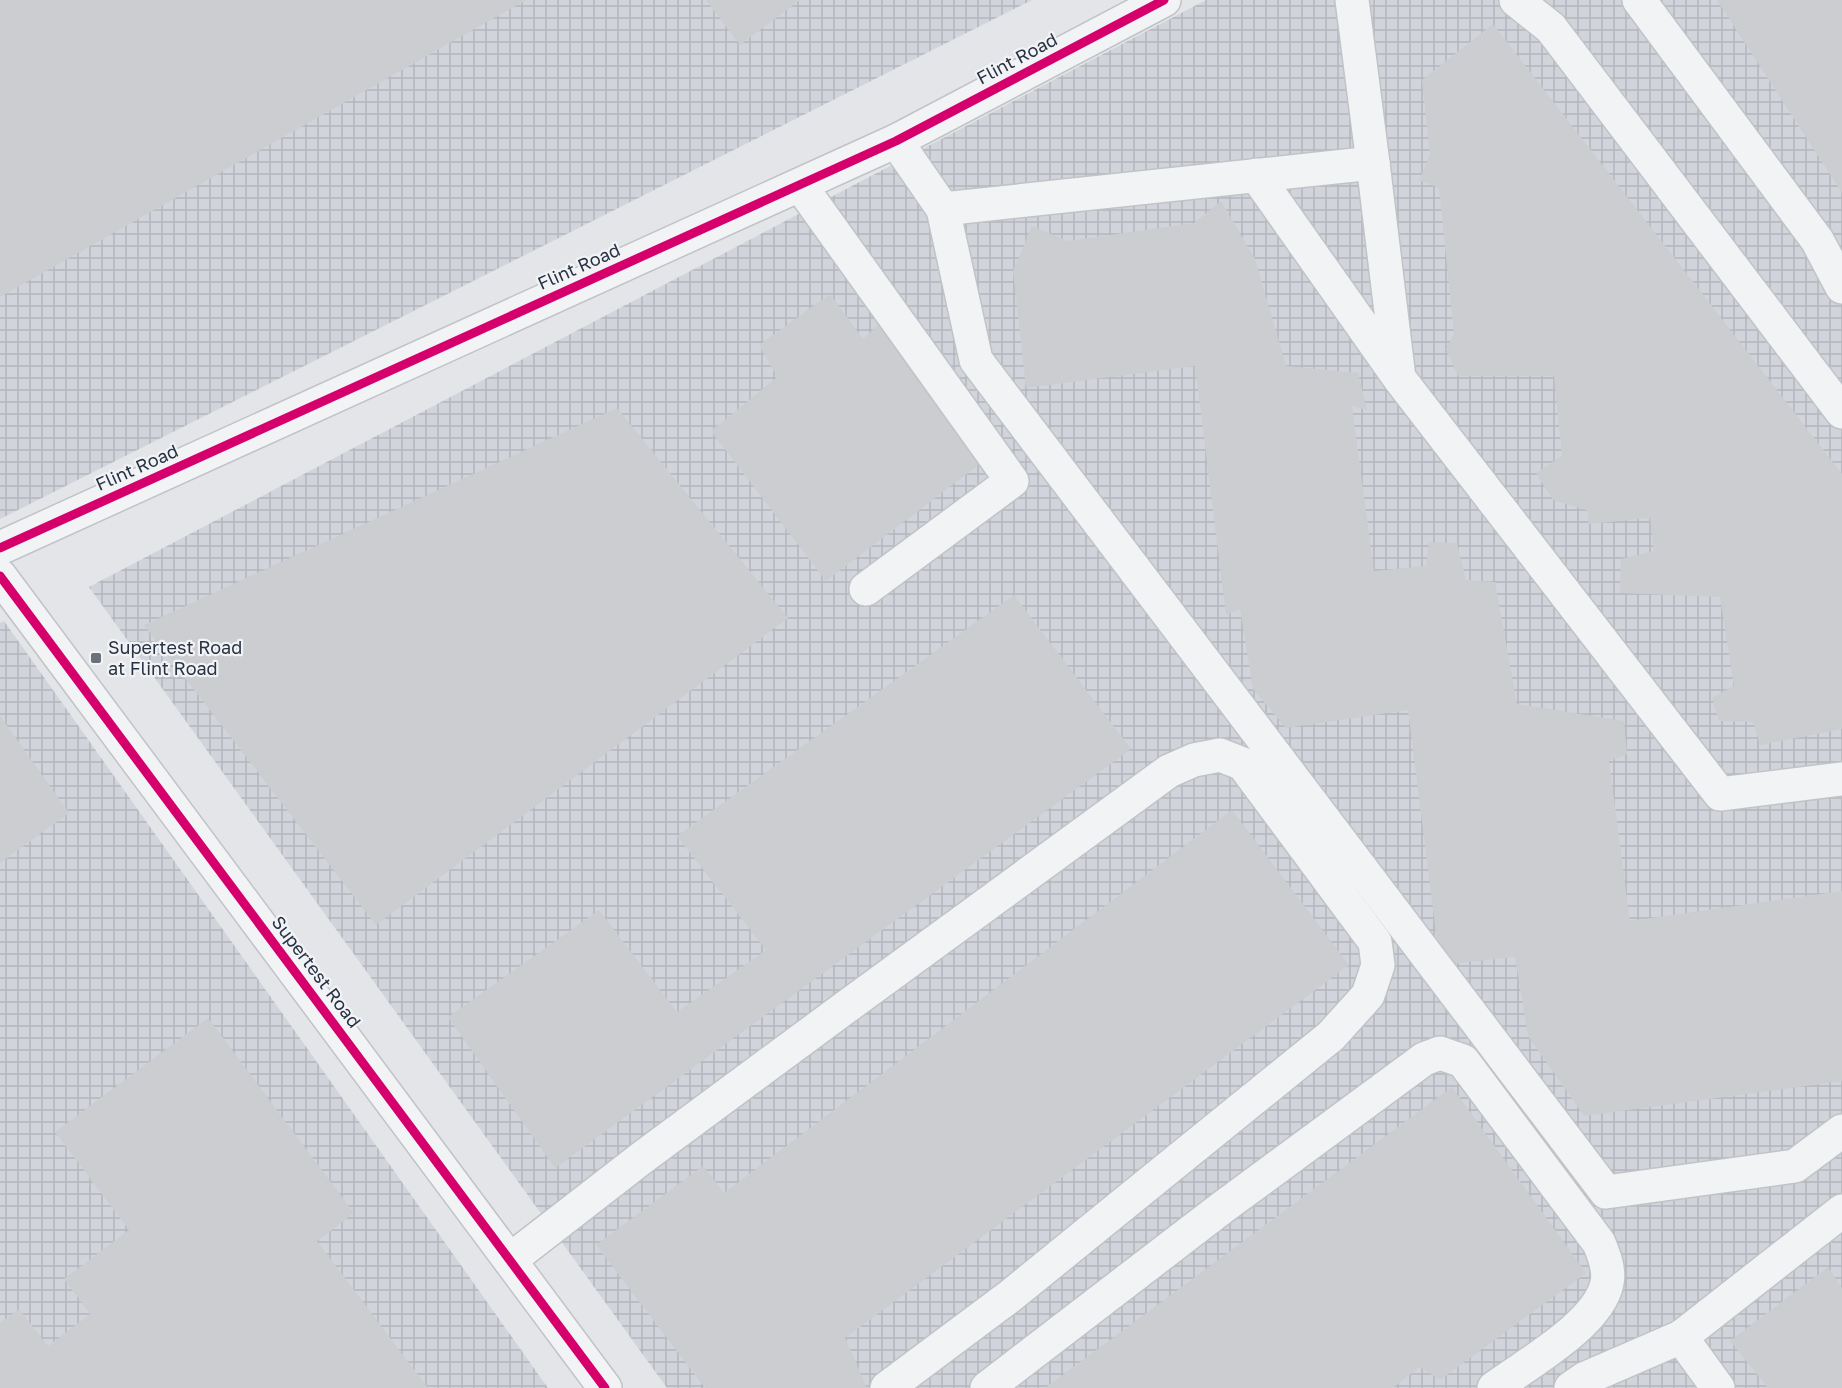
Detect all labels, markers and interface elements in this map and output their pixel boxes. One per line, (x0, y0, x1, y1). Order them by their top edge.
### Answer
street label: Flint Road (973, 28, 1061, 88)
street label: Flint Road (534, 238, 623, 294)
street label: Flint Road (92, 439, 181, 495)
place label: Supertest Road at Flint Road (108, 636, 242, 679)
marker: Supertest Road at Flint Road (89, 651, 103, 665)
street label: Supertest Road (268, 911, 366, 1032)

